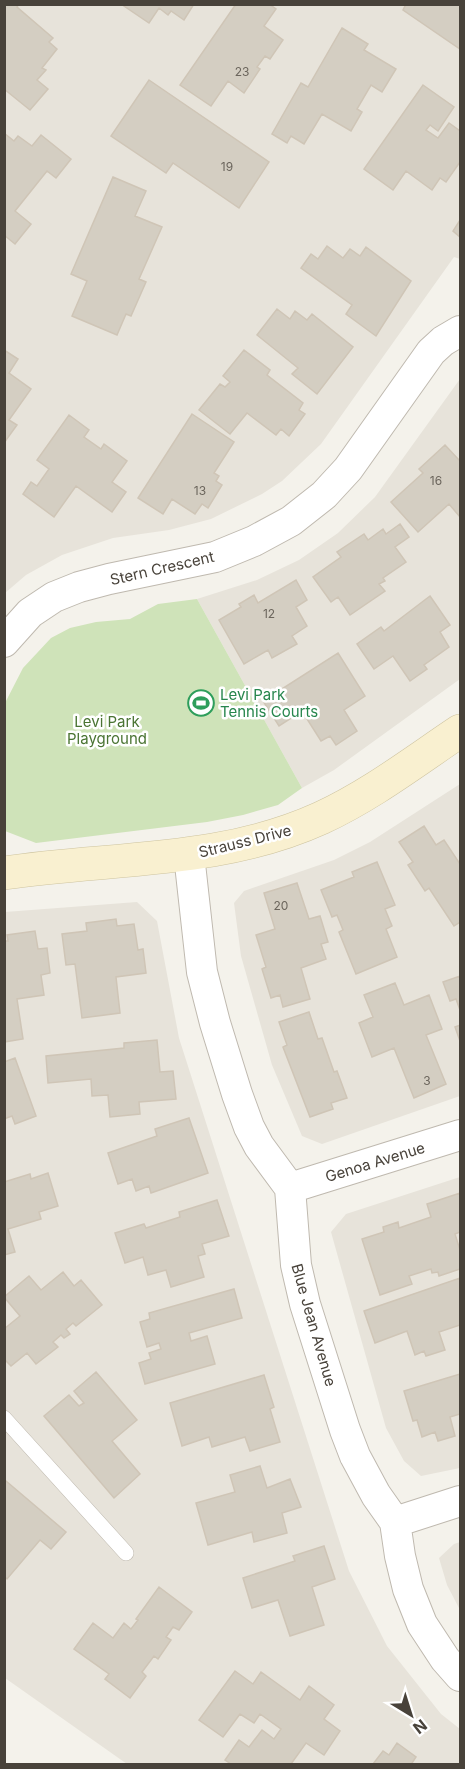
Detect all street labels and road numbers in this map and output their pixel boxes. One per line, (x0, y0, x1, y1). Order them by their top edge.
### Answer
street label: Stern Crescent (108, 547, 216, 589)
street label: Strauss Drive (197, 820, 293, 862)
street label: Genoa Avenue (323, 1138, 427, 1186)
street label: Blue Jean Avenue (287, 1261, 341, 1389)

